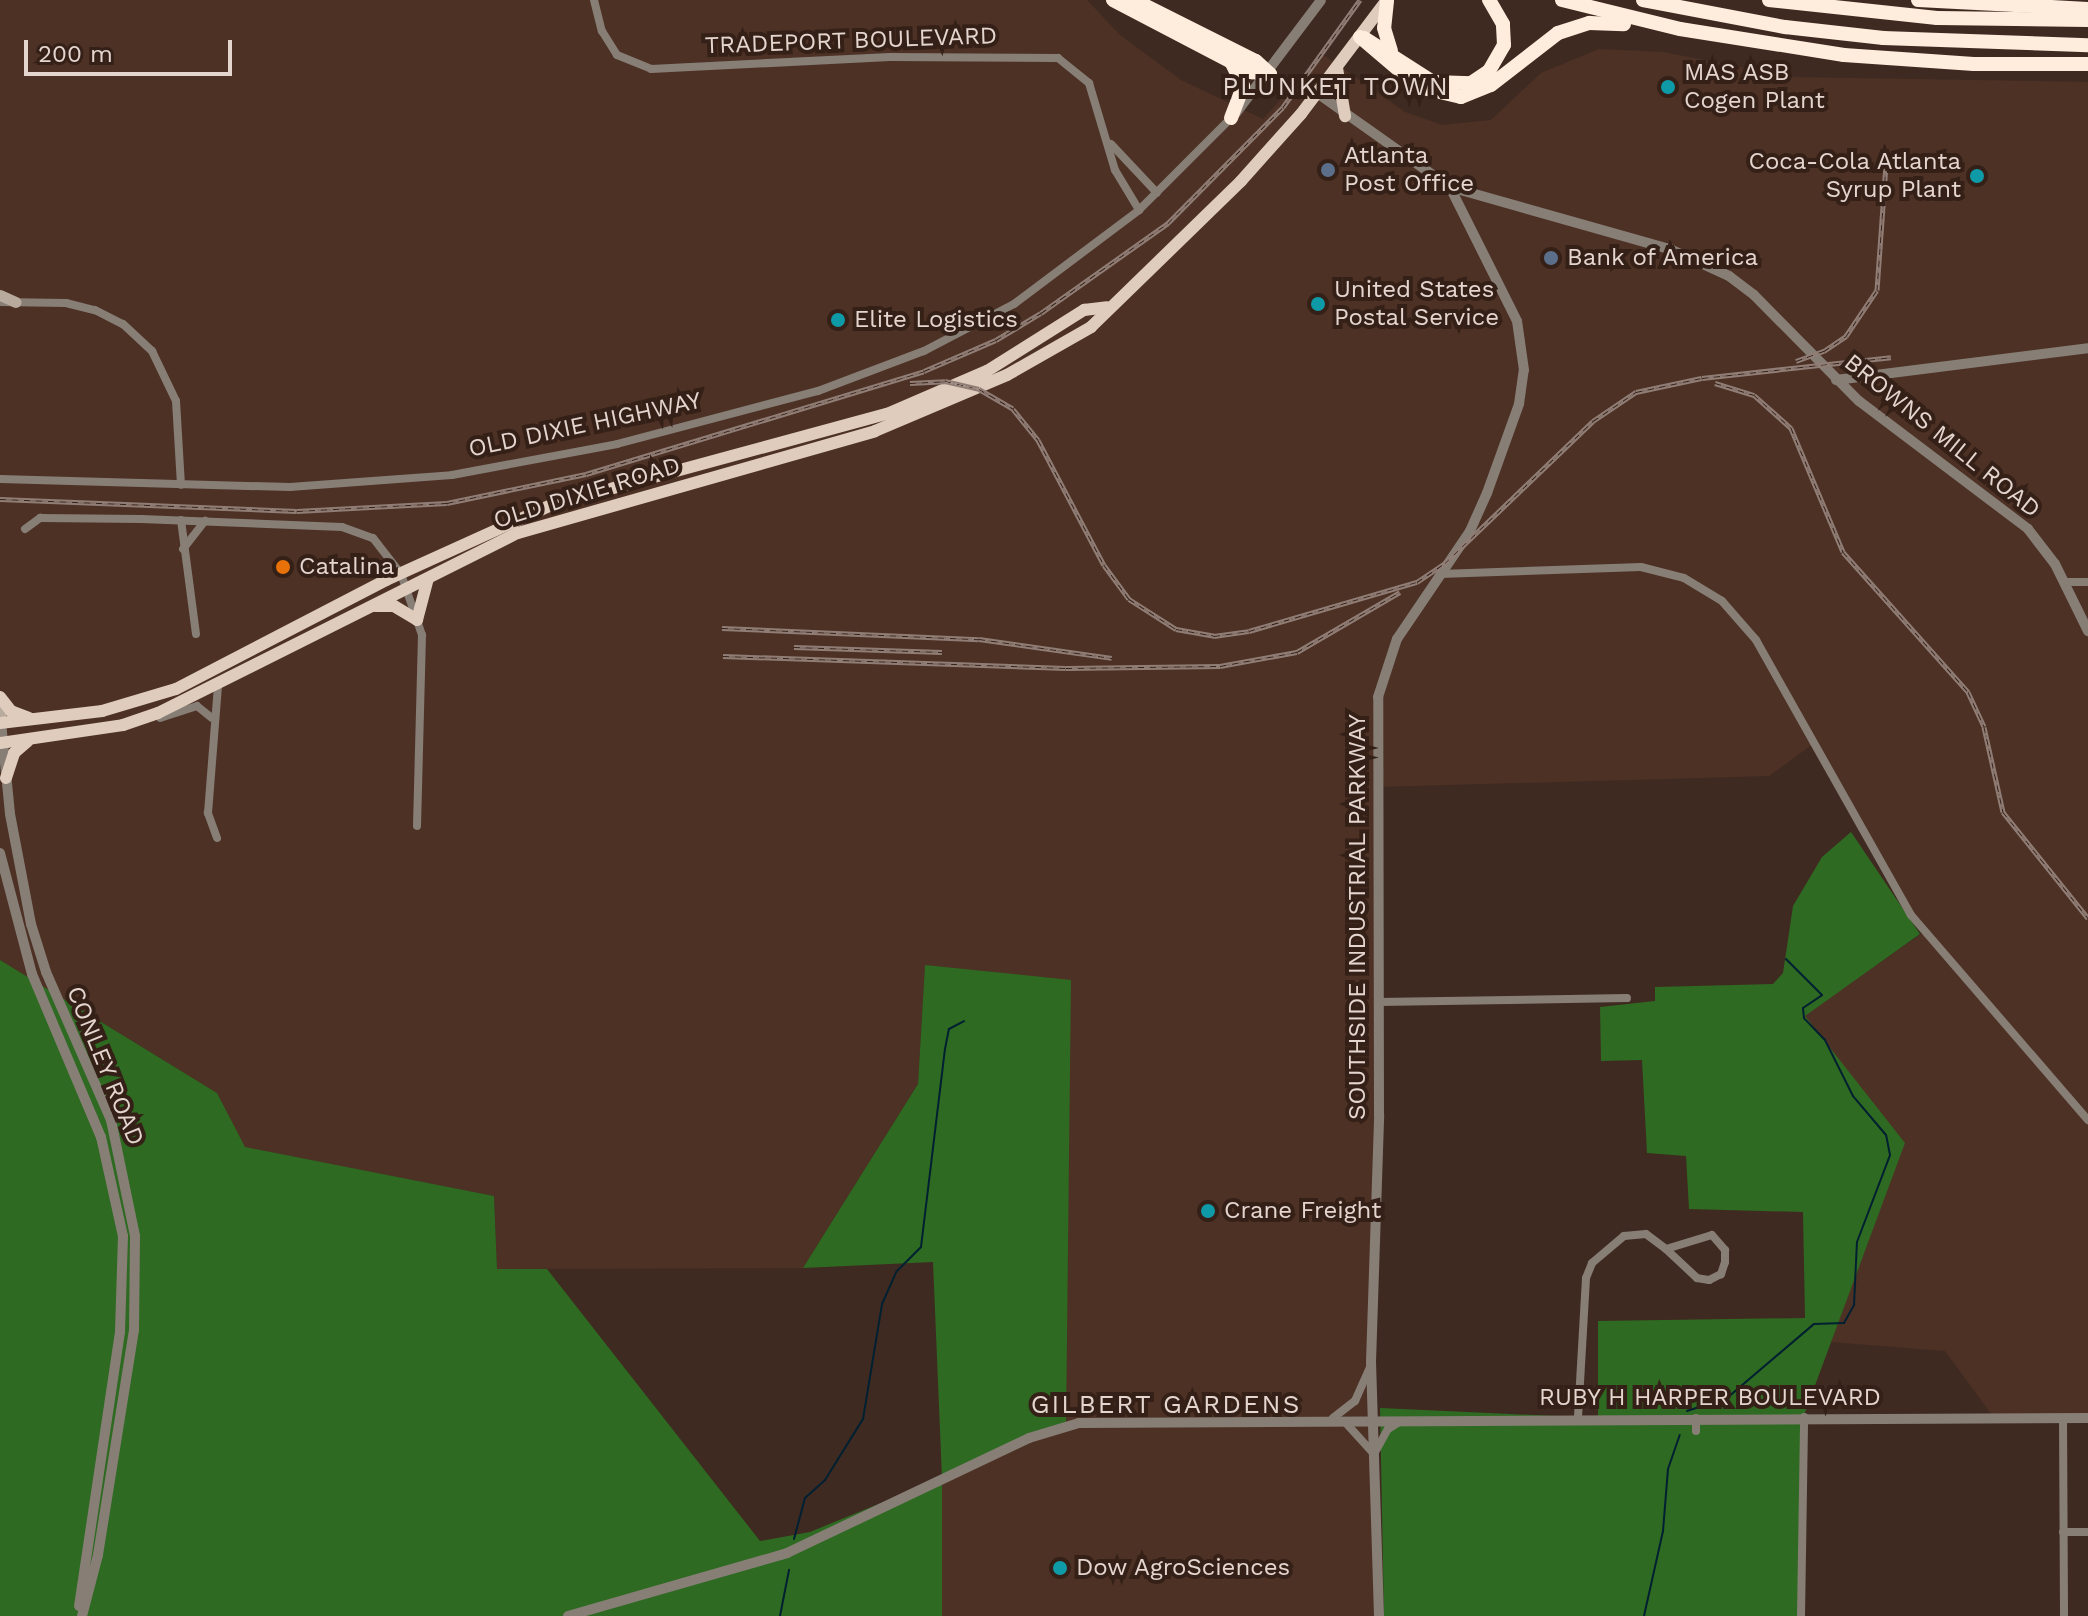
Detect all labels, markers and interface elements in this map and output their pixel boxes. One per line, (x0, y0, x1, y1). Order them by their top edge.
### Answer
street label: TRADEPORT BOULEVARD (704, 21, 998, 61)
scale bar (28, 24, 236, 74)
text: 200 m (38, 40, 113, 68)
place label: MAS ASB Cogen Plant (1684, 59, 1825, 115)
district label: PLUNKET TOWN (1221, 71, 1451, 103)
marker: MAS ASB Cogen Plant (1659, 78, 1677, 96)
place label: Atlanta Post Office (1344, 142, 1474, 198)
place label: Coca-Cola Atlanta Syrup Plant (1747, 148, 1961, 204)
marker: Atlanta Post Office (1319, 161, 1337, 179)
marker: Coca-Cola Atlanta Syrup Plant (1968, 167, 1986, 185)
place label: Bank of America (1567, 244, 1760, 272)
marker: Bank of America (1542, 249, 1560, 267)
place label: United States Postal Service (1334, 276, 1500, 332)
marker: United States Postal Service (1309, 295, 1327, 313)
place label: Elite Logistics (854, 306, 1018, 334)
marker: Elite Logistics (829, 311, 847, 329)
street label: BROWNS MILL ROAD (1838, 348, 2046, 524)
street label: OLD DIXIE HIGHWAY (466, 386, 704, 464)
street label: OLD DIXIE ROAD (490, 451, 684, 535)
place label: Catalina (299, 553, 394, 581)
marker: Catalina (274, 558, 292, 576)
street label: SOUTHSIDE INDUSTRIAL PARKWAY (1344, 714, 1372, 1120)
street label: CONLEY ROAD (60, 982, 150, 1150)
place label: Crane Freight (1224, 1197, 1381, 1225)
marker: Crane Freight (1199, 1202, 1217, 1220)
street label: RUBY H HARPER BOULEVARD (1539, 1384, 1881, 1412)
district label: GILBERT GARDENS (1030, 1389, 1302, 1421)
place label: Dow AgroSciences (1076, 1554, 1292, 1582)
marker: Dow AgroSciences (1051, 1559, 1069, 1577)

